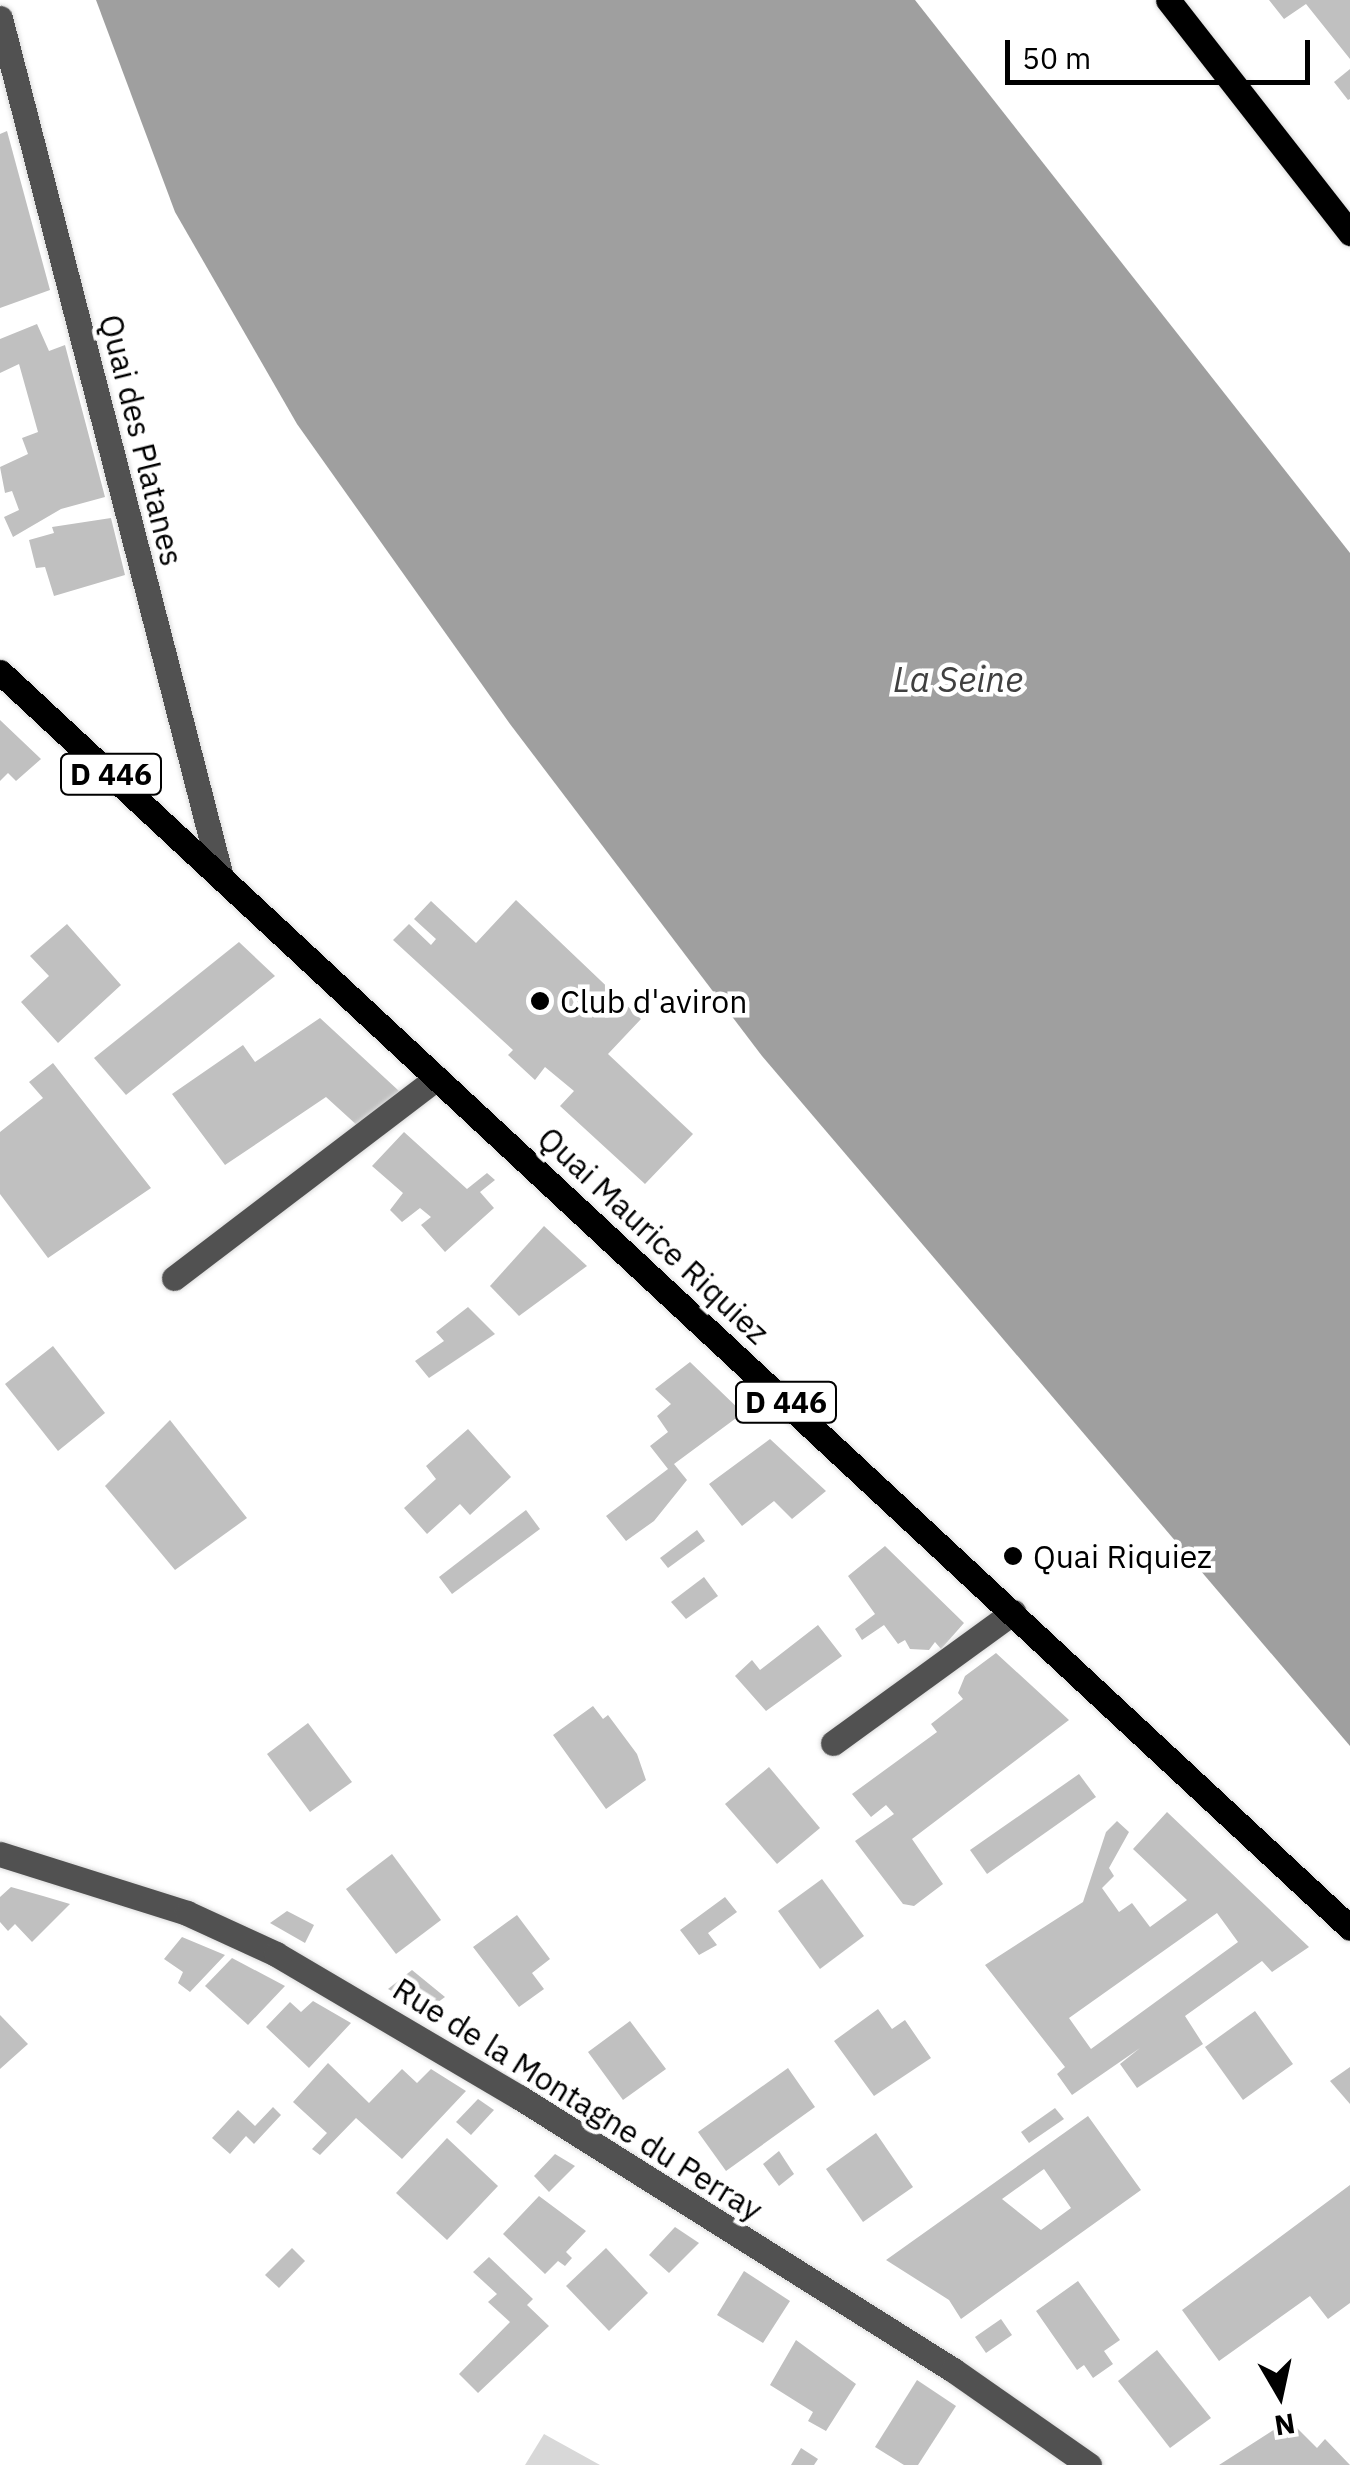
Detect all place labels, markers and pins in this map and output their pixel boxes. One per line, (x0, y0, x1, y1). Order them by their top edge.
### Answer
place label: Club d'aviron (560, 982, 747, 1020)
marker: Club d'aviron (529, 990, 551, 1012)
place label: Quai Riquiez (1033, 1537, 1212, 1575)
marker: Quai Riquiez (1002, 1545, 1024, 1567)

